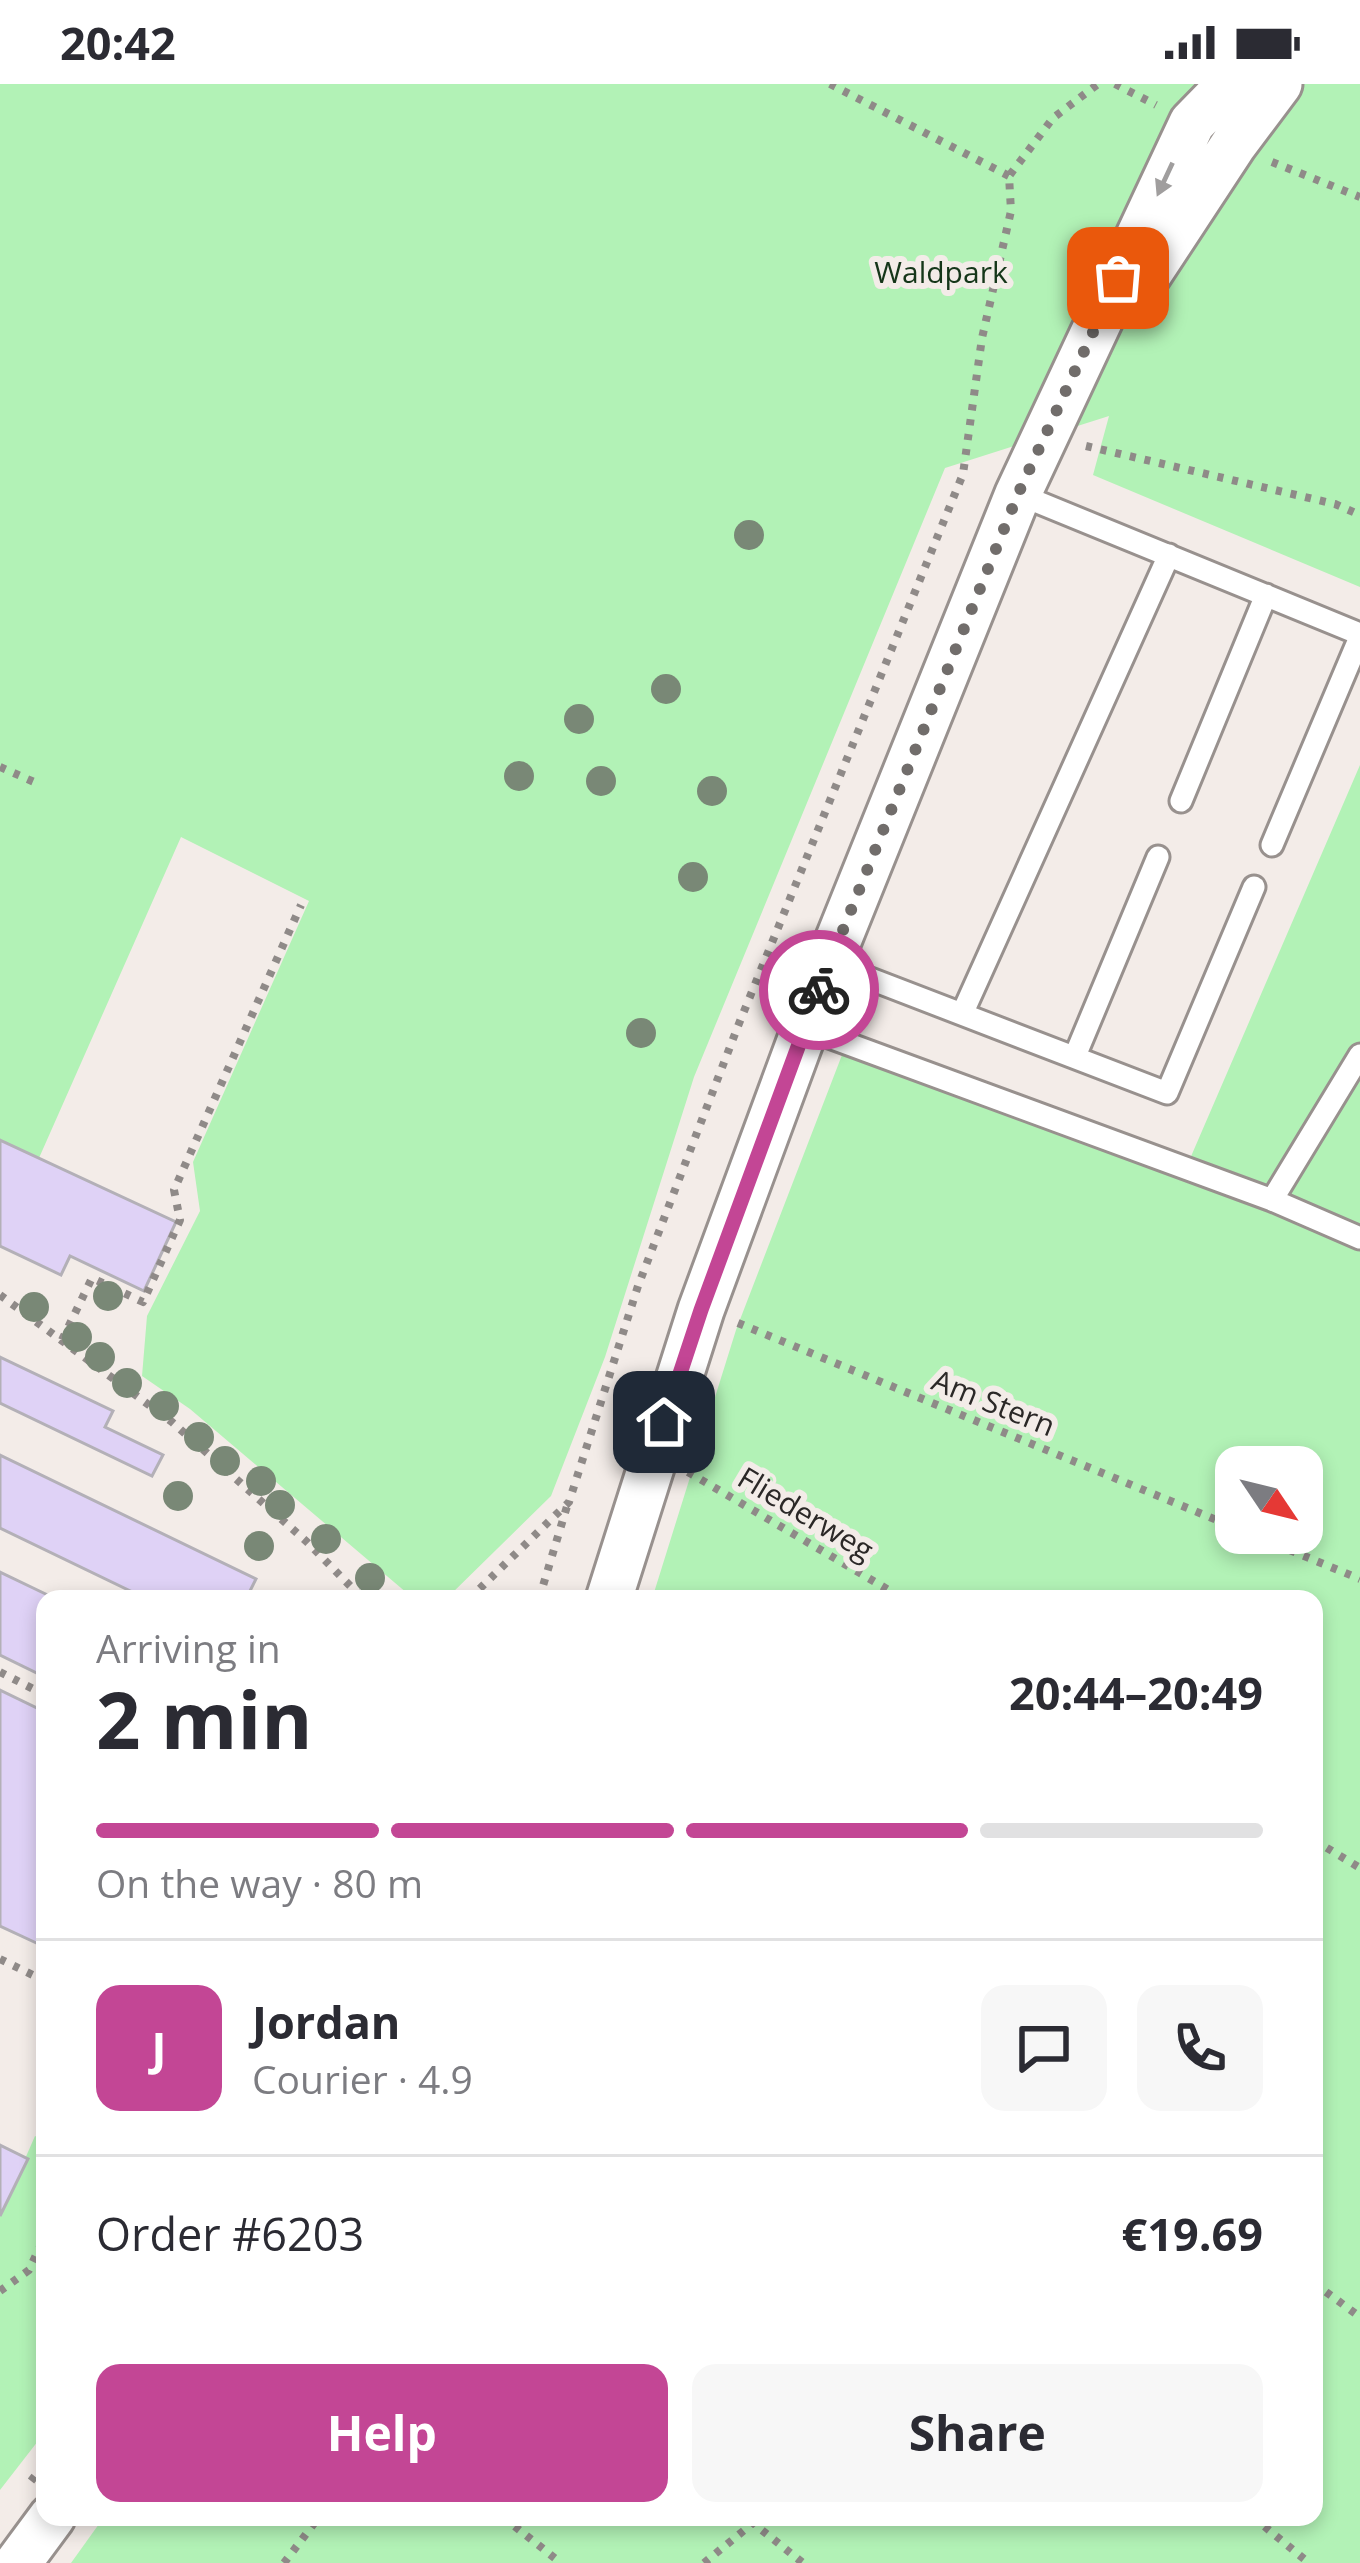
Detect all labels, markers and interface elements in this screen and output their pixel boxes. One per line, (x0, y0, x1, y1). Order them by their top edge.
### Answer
text: 20:42 (60, 12, 176, 73)
one-way arrow (1155, 162, 1175, 197)
pin (1067, 227, 1169, 329)
icon: bag (1085, 245, 1151, 311)
park label: Waldpark (874, 251, 1008, 292)
courier (759, 930, 879, 1050)
icon: bike (786, 957, 852, 1023)
street label: Am Stern (926, 1359, 1062, 1445)
pin (613, 1371, 715, 1473)
icon: home (631, 1389, 697, 1455)
north arrow (1215, 1446, 1323, 1554)
map controls (1215, 1446, 1323, 1554)
street label: Fliederweg (731, 1456, 881, 1570)
text: Arriving in (96, 1621, 281, 1674)
text: 20:44–20:49 (1009, 1662, 1263, 1723)
text: 2 min (96, 1666, 313, 1772)
text: On the way · 80 m (96, 1856, 423, 1909)
button: chat (981, 1985, 1107, 2111)
button: phone (1137, 1985, 1263, 2111)
text: Jordan (252, 1991, 400, 2052)
text: J (152, 2017, 166, 2078)
text: Courier · 4.9 (252, 2052, 473, 2105)
text: Order #6203 (96, 2203, 364, 2264)
text: €19.69 (1122, 2203, 1263, 2264)
button: Help (96, 2364, 668, 2502)
button: Share (692, 2364, 1263, 2502)

